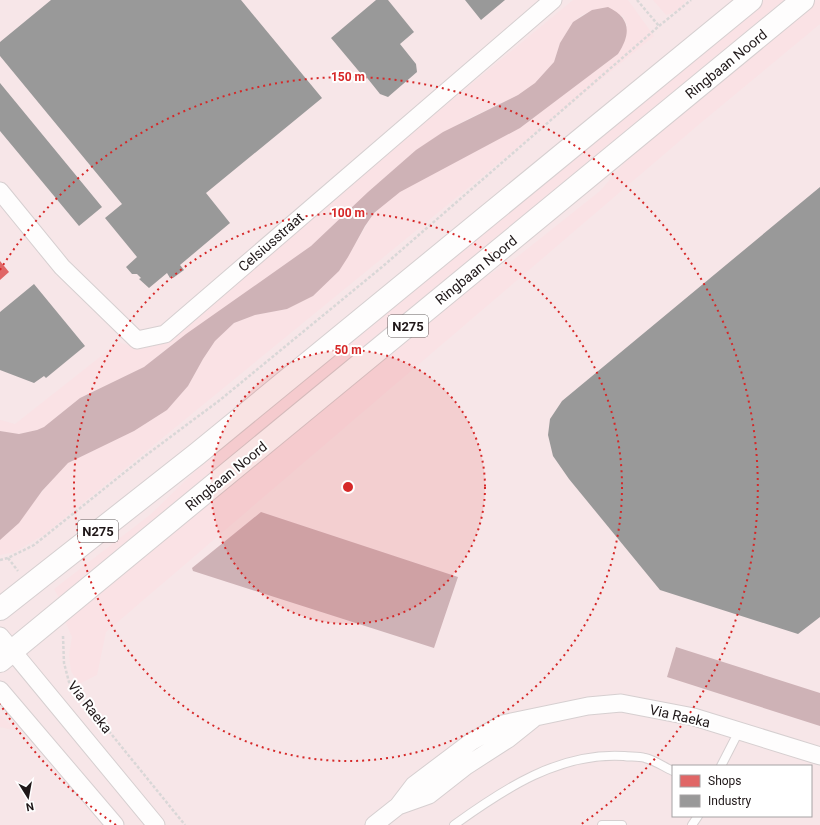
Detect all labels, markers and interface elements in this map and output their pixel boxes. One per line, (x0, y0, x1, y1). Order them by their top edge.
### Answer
street label: Ringbaan Noord (682, 26, 770, 102)
text: 150 m (331, 70, 365, 84)
text: 100 m (331, 206, 365, 220)
street label: Celsiusstraat (235, 209, 307, 275)
street label: Ringbaan Noord (432, 232, 520, 308)
road number: N275 (388, 315, 428, 337)
text: 50 m (334, 343, 362, 357)
street label: Ringbaan Noord (182, 438, 270, 514)
centre of rings (341, 480, 355, 494)
road number: N275 (78, 520, 118, 542)
street label: Via Raeka (65, 678, 115, 736)
street label: Via Raeka (648, 701, 712, 731)
legend (672, 765, 812, 817)
text: Shops (708, 774, 742, 788)
north arrow (8, 777, 48, 817)
text: Industry (708, 794, 752, 808)
text: N (25, 799, 35, 813)

